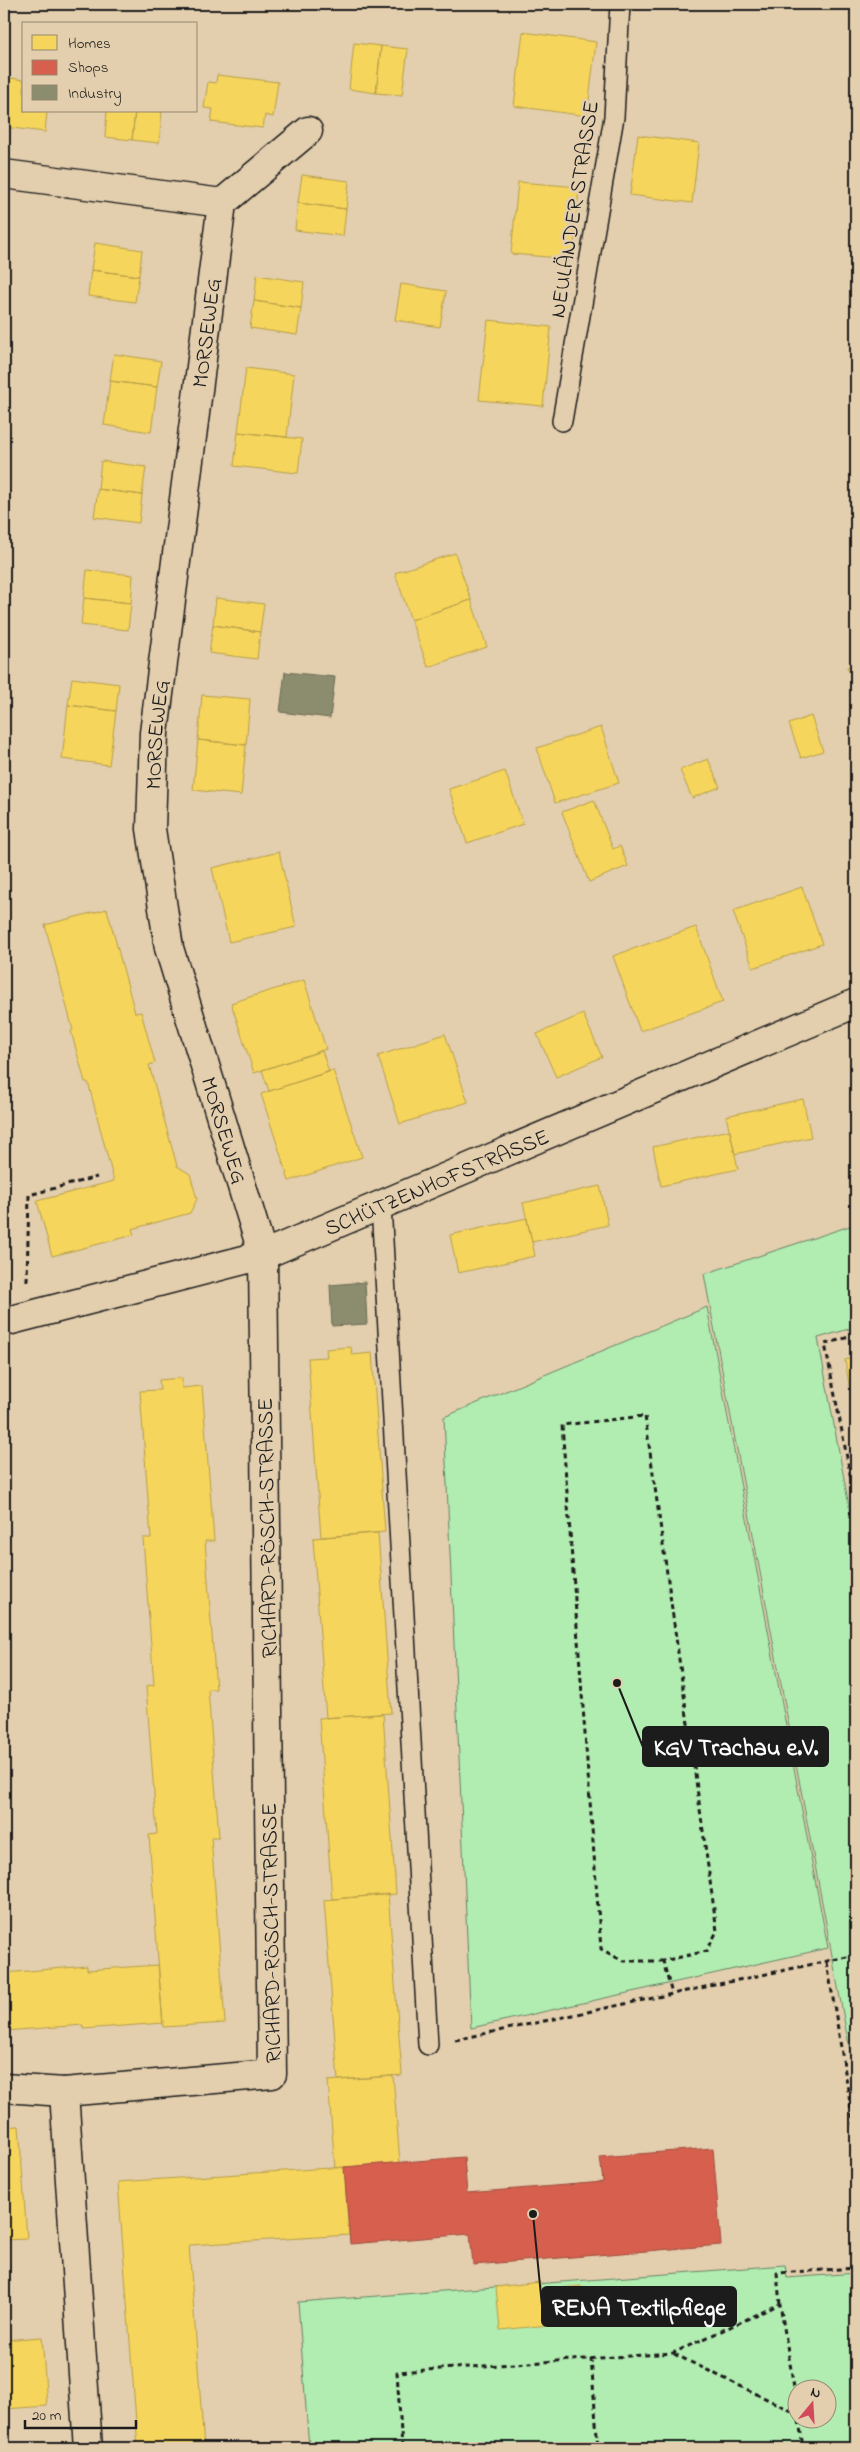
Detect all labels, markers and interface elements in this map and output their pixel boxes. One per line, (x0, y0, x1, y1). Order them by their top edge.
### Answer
legend (22, 22, 198, 112)
text: Homes (68, 33, 111, 55)
text: Shops (68, 57, 108, 79)
text: Industry (68, 83, 122, 106)
street label: NEULÄNDER STRASSE (543, 98, 609, 321)
street label: MORSEWEG (185, 276, 231, 390)
street label: MORSEWEG (139, 678, 180, 790)
street label: MORSEWEG (191, 1073, 254, 1188)
street label: SCHÜTZENHOFSTRASSE (320, 1122, 555, 1246)
street label: RICHARD-RÖSCH-STRASSE (251, 1397, 287, 1658)
callout: KGV Trachau e.V. (643, 1727, 828, 1766)
text: KGV Trachau e.V. (654, 1732, 818, 1767)
street label: RICHARD-RÖSCH-STRASSE (255, 1802, 291, 2063)
callout: RENA Textilpflege (542, 2287, 736, 2326)
text: RENA Textilpflege (552, 2292, 727, 2328)
north arrow (788, 2380, 838, 2430)
text: N (808, 2382, 823, 2405)
scale bar (25, 2397, 136, 2429)
text: 20 m (32, 2405, 62, 2427)

